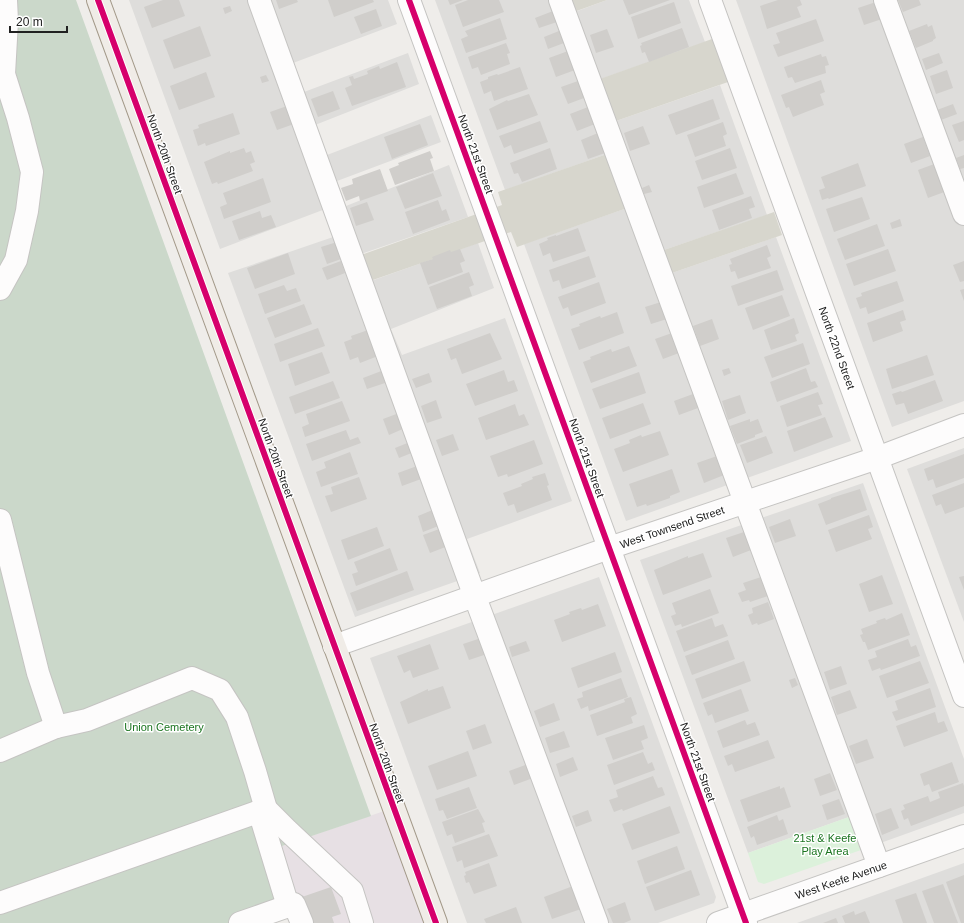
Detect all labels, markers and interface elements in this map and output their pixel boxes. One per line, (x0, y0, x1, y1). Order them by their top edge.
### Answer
scale bar (10, 8, 67, 34)
text: 20 m (16, 15, 43, 29)
street label: North 20th Street (145, 113, 185, 195)
street label: North 21st Street (456, 113, 496, 195)
street label: North 22nd Street (817, 305, 857, 391)
street label: North 20th Street (256, 417, 296, 499)
street label: North 21st Street (567, 417, 607, 499)
street label: West Townsend Street (618, 503, 726, 551)
park label: Union Cemetery (124, 721, 204, 733)
street label: North 21st Street (678, 721, 718, 803)
street label: North 20th Street (367, 722, 407, 804)
park label: 21st & Keefe Play Area (794, 832, 857, 857)
street label: West Keefe Avenue (794, 859, 888, 901)

